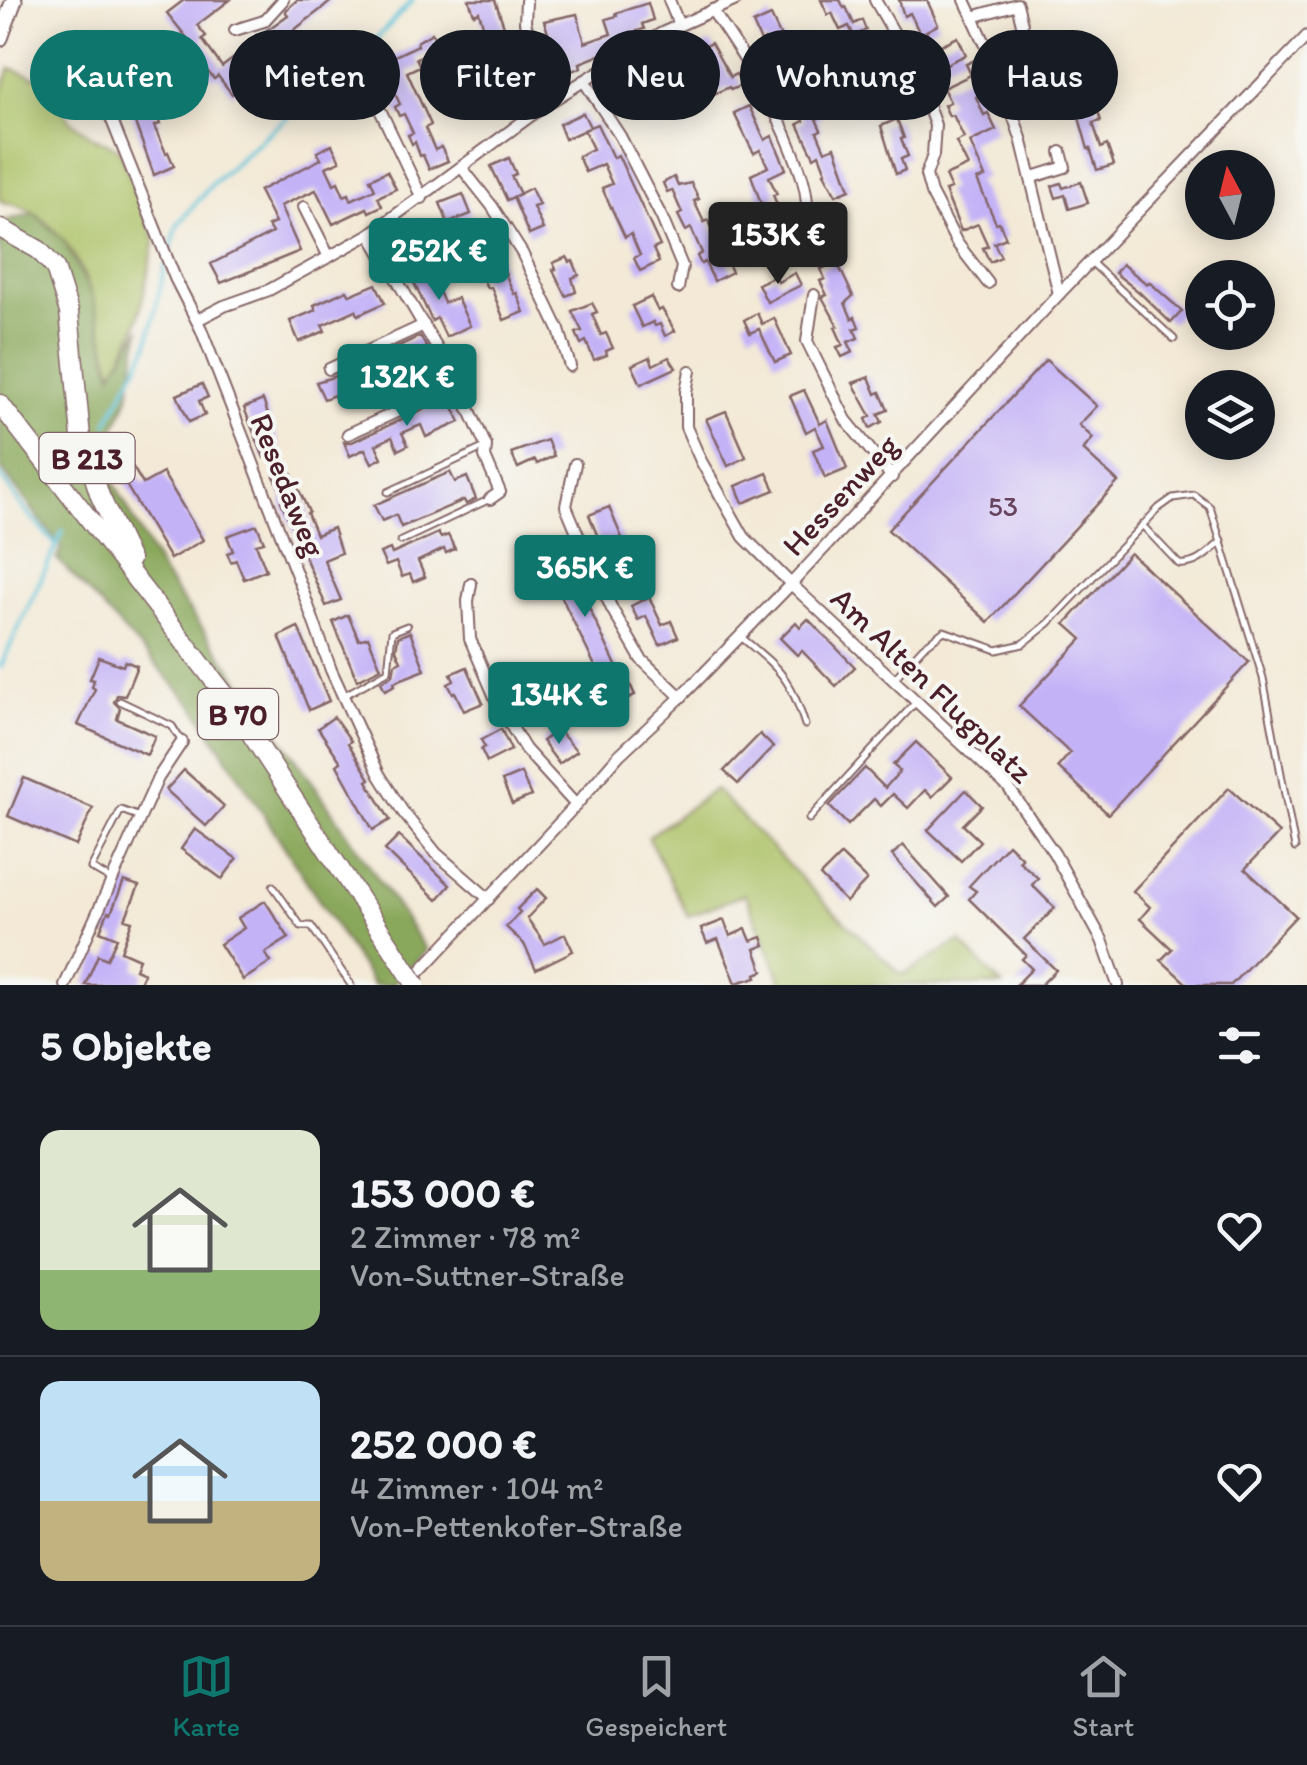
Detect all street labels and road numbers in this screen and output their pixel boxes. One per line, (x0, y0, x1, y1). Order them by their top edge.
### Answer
street label: Resedaweg (242, 408, 334, 563)
street label: Hessenweg (774, 426, 906, 564)
road number: B 213 (39, 433, 134, 483)
street label: Am Alten Flugplatz (823, 579, 1041, 791)
road number: B 70 (198, 689, 278, 739)

